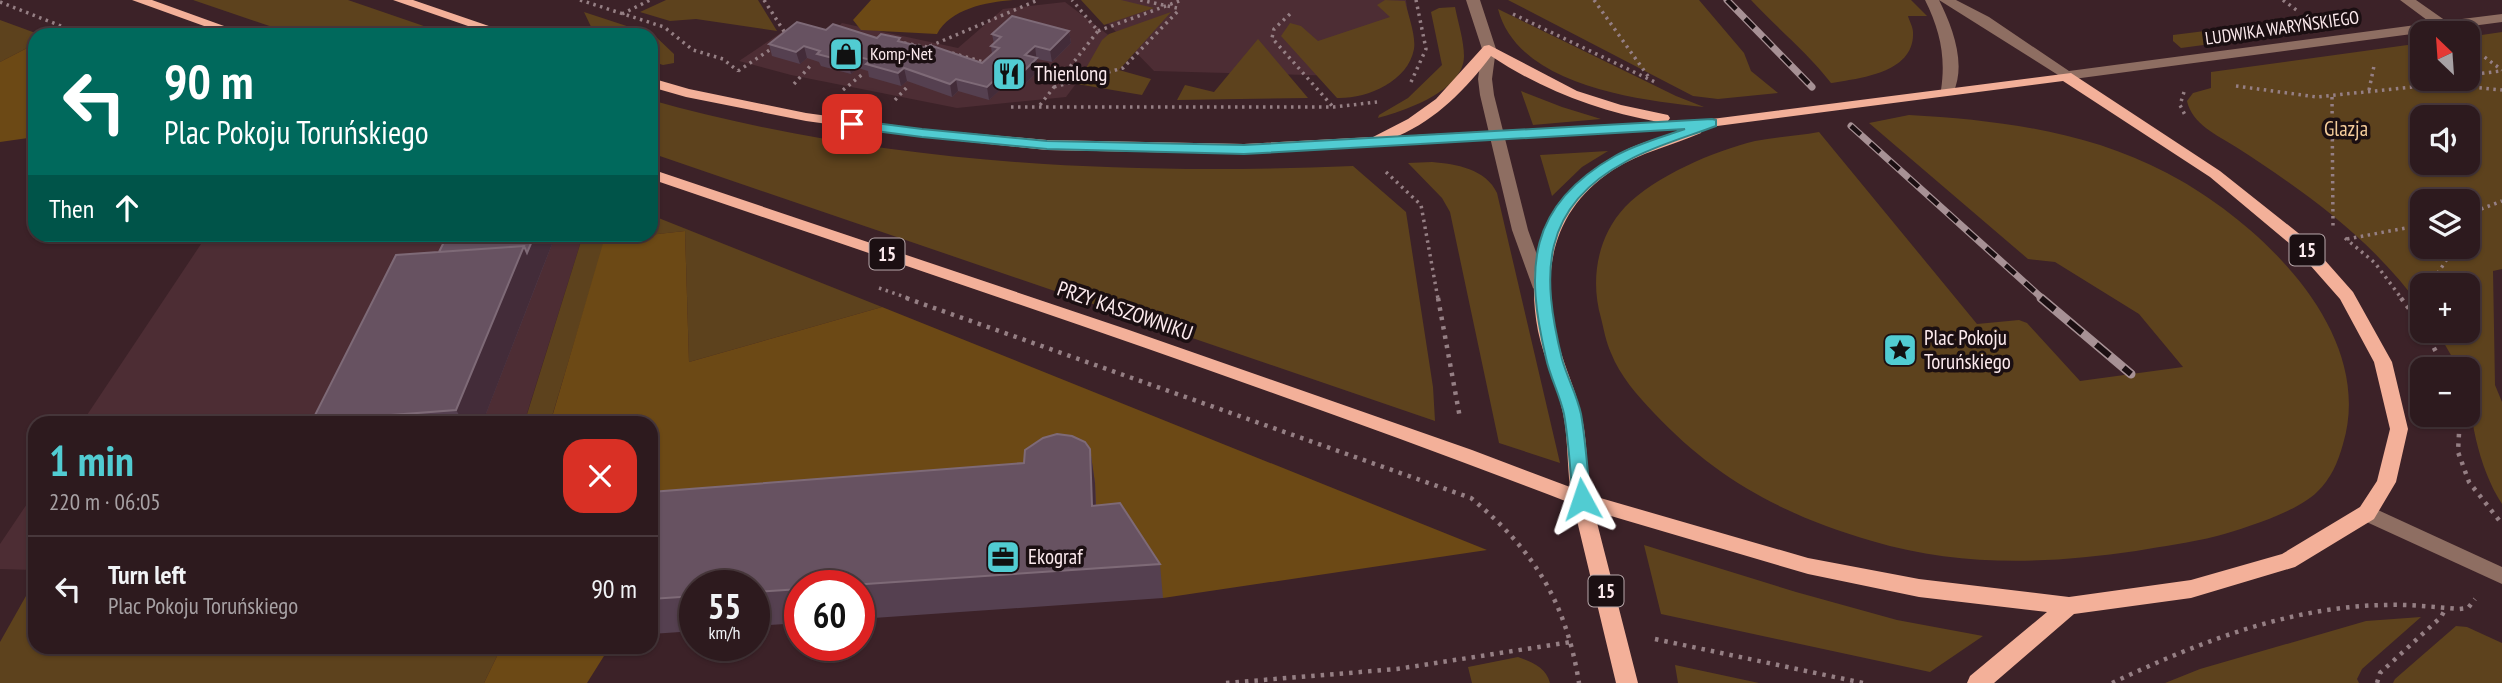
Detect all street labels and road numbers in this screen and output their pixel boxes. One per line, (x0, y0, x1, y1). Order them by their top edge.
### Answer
street label: LUDWIKA WARYŃSKIEGO (2203, 5, 2361, 50)
road number: 15 (2290, 234, 2324, 266)
road number: 15 (870, 238, 904, 270)
street label: PRZY KASZOWNIKU (1054, 275, 1197, 346)
road number: 15 (1588, 576, 1624, 606)

